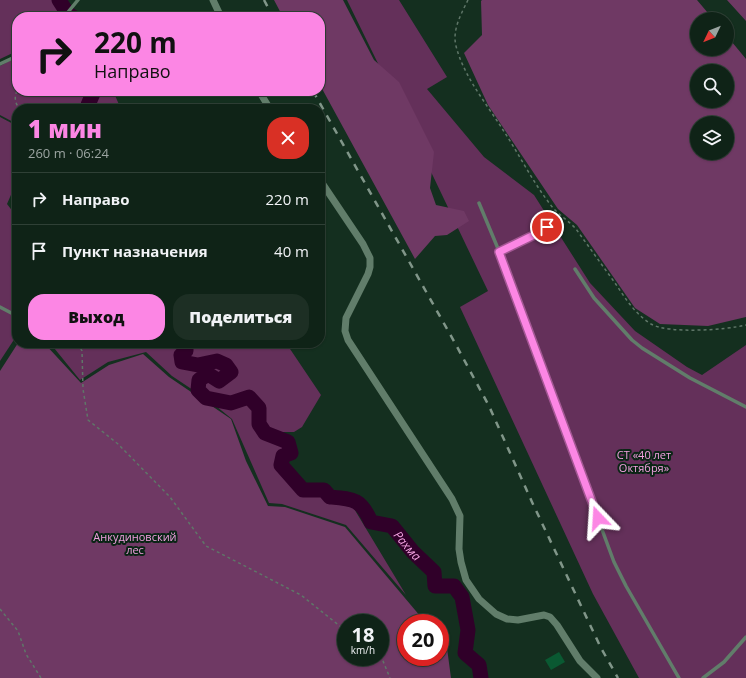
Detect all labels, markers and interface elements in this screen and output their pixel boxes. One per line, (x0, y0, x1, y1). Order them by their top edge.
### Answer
north arrow (690, 12, 734, 56)
map controls (690, 12, 734, 160)
text: 220 m (94, 23, 177, 61)
icon: right (28, 28, 80, 80)
text: Направо (94, 59, 171, 83)
button: search (690, 64, 734, 108)
text: 1 мин (28, 112, 102, 145)
button: layers (690, 116, 734, 160)
button: close (267, 117, 309, 159)
text: 260 m · 06:24 (28, 144, 109, 162)
icon: right (28, 188, 50, 210)
text: Направо (62, 189, 130, 209)
text: 220 m (265, 189, 309, 209)
pin (530, 210, 564, 244)
icon: arrive (536, 216, 558, 238)
icon: arrive (28, 240, 50, 262)
text: Пункт назначения (62, 241, 208, 261)
text: 40 m (274, 241, 309, 261)
button: Выход (28, 294, 165, 340)
button: Поделиться (173, 294, 309, 340)
park label: СТ «40 лет Октября» (617, 447, 671, 475)
position arrow (577, 497, 619, 539)
water label: Рахма (390, 527, 425, 564)
park label: Анкудиновский лес (93, 529, 177, 557)
speed limit sign: 20 (397, 614, 449, 666)
text: 18 (352, 621, 374, 648)
text: km/h (351, 643, 375, 657)

